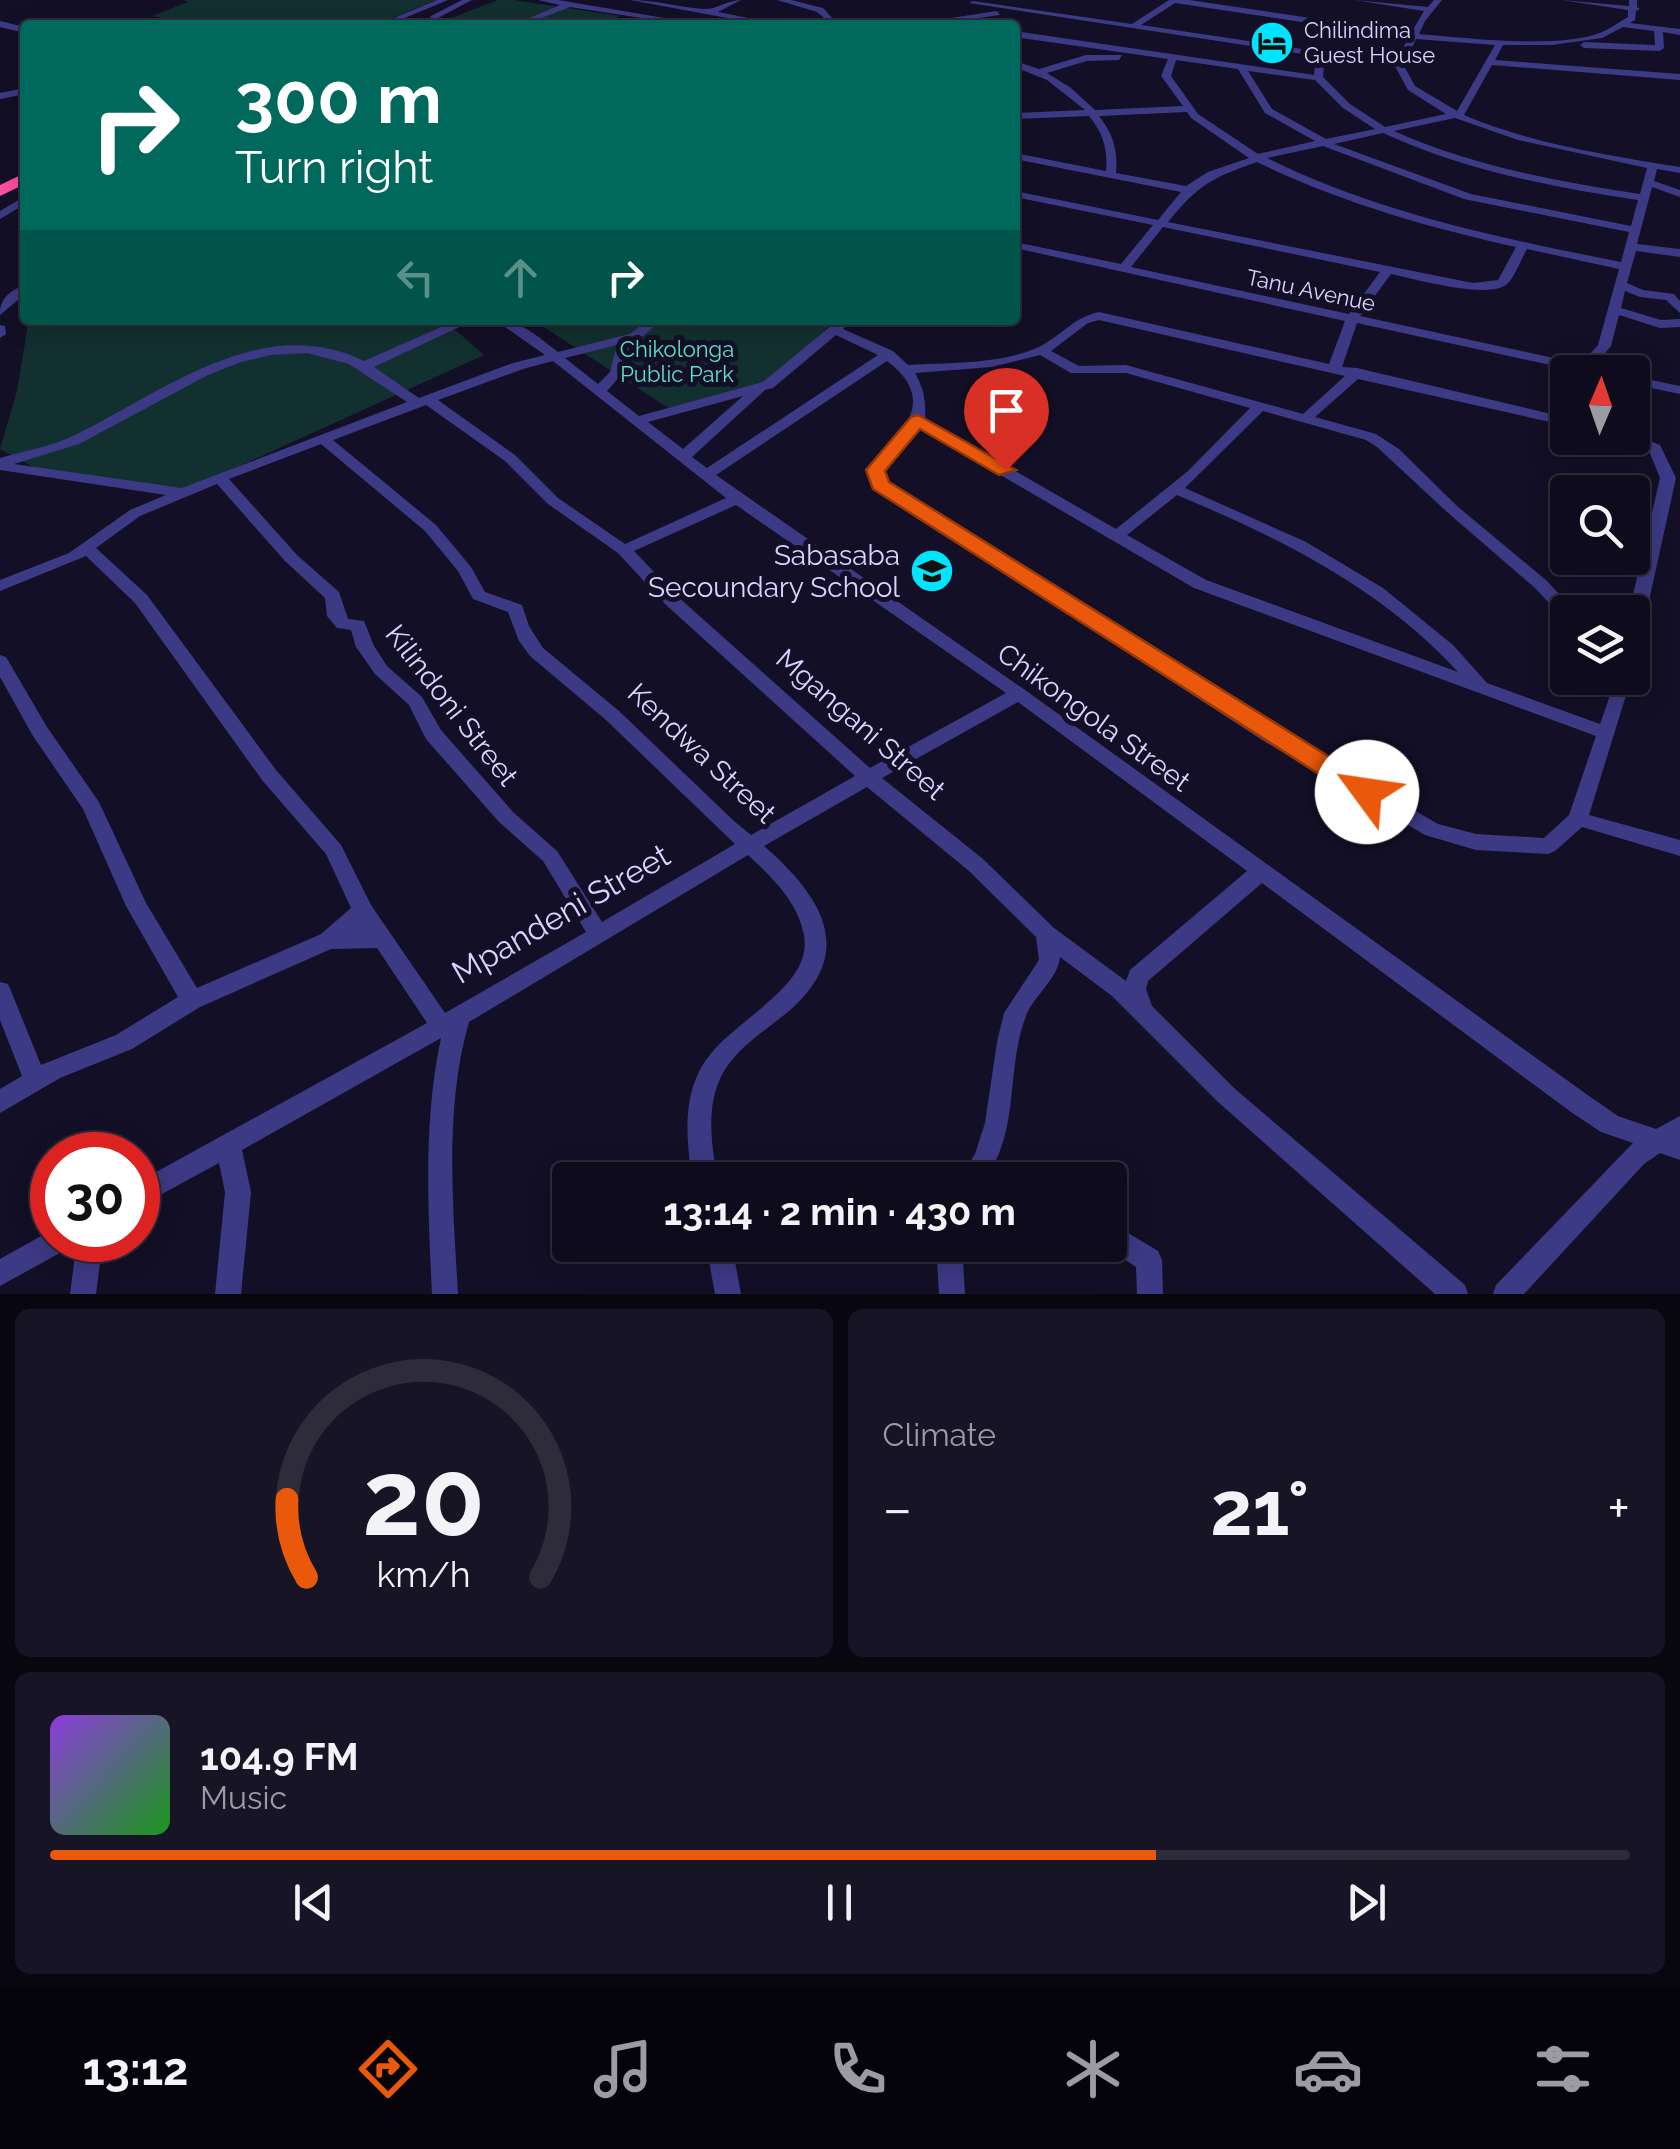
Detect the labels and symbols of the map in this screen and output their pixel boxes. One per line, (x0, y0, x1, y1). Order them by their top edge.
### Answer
place label: Chilindima Guest House (1304, 17, 1435, 68)
hotel icon: Chilindima Guest House (1249, 20, 1295, 66)
street label: Tanu Avenue (1244, 264, 1378, 316)
park label: Chikolonga Public Park (620, 336, 734, 387)
north arrow (1550, 355, 1650, 455)
pin (964, 368, 1049, 471)
place label: Sabasaba Secoundary School (648, 539, 900, 604)
school or university icon: Sabasaba Secoundary School (909, 548, 955, 594)
street label: Kilindoni Street (378, 618, 525, 793)
street label: Chikongola Street (991, 636, 1197, 799)
street label: Mgangani Street (769, 642, 952, 807)
street label: Kendwa Street (621, 677, 783, 831)
position arrow (1315, 740, 1419, 844)
street label: Mpandeni Street (445, 836, 676, 991)
speed limit sign: 30 (30, 1132, 160, 1262)

